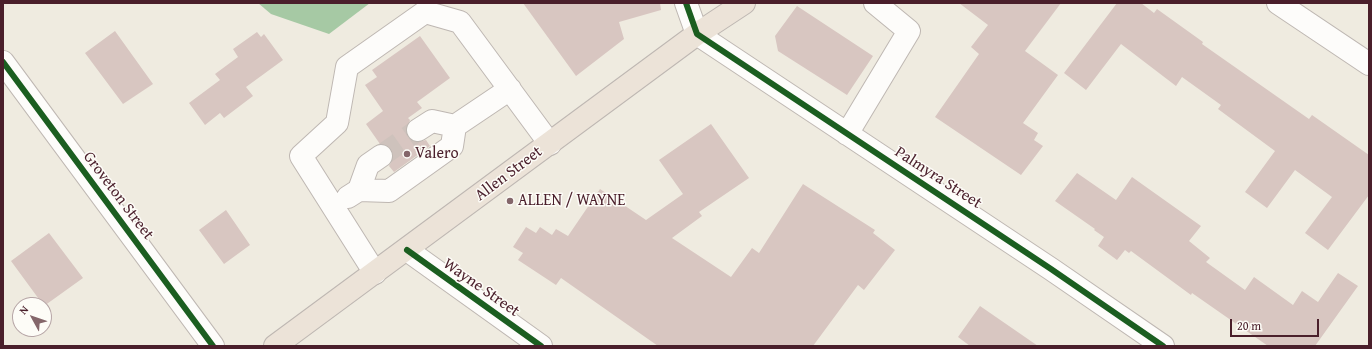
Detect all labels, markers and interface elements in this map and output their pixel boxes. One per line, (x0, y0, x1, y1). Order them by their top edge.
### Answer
street label: Allen Street (472, 143, 546, 205)
street label: Palmyra Street (891, 143, 985, 213)
place label: Valero (415, 144, 459, 164)
street label: Groveton Street (79, 148, 157, 244)
marker: Valero (402, 149, 412, 159)
place label: ALLEN / WAYNE (518, 191, 625, 211)
marker: ALLEN / WAYNE (505, 196, 515, 206)
street label: Wayne Street (439, 255, 523, 321)
north arrow (12, 297, 52, 337)
text: N (15, 302, 32, 318)
scale bar (1232, 311, 1321, 337)
text: 20 m (1237, 317, 1261, 334)

